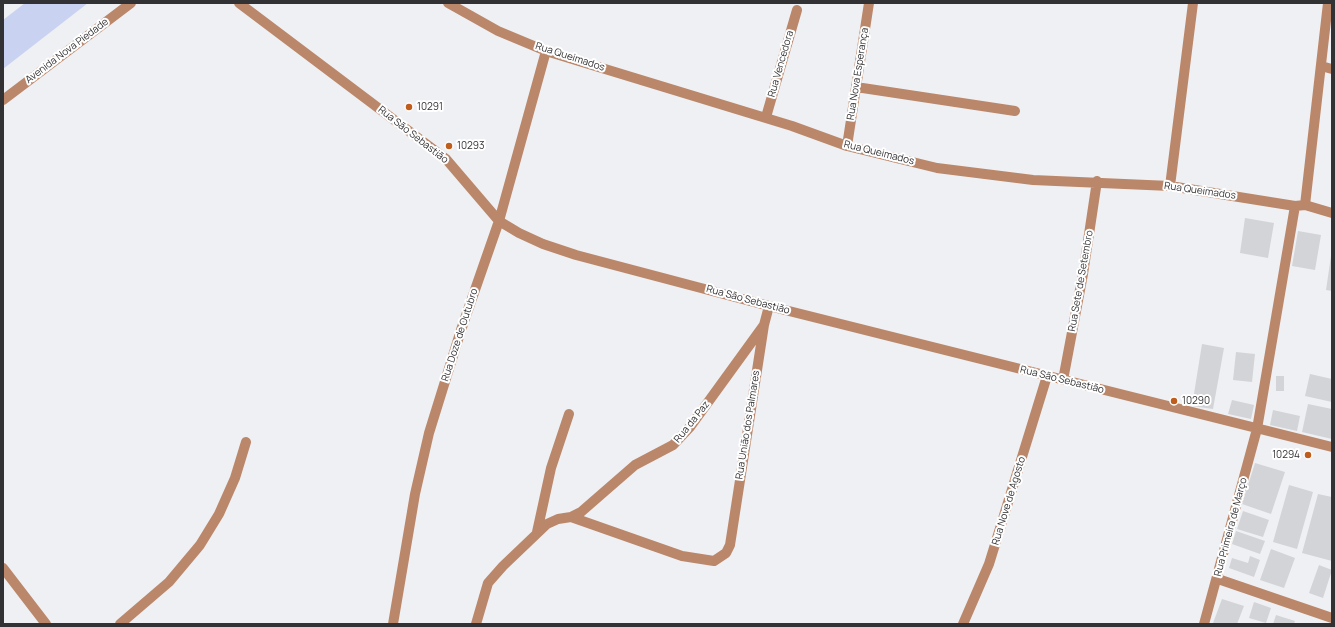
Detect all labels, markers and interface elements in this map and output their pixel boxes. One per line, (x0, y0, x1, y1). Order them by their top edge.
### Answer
street label: Avenida Nova Piedade (23, 16, 111, 86)
street label: Rua Nova Esperança (845, 27, 871, 121)
street label: Rua Vencedora (766, 29, 796, 99)
street label: Rua Queimados (534, 40, 606, 74)
place label: 10291 (417, 101, 443, 113)
marker: 10291 (404, 102, 414, 112)
street label: Rua São Sebastião (375, 104, 451, 166)
street label: Rua Queimados (843, 138, 915, 168)
place label: 10293 (457, 140, 484, 152)
marker: 10293 (444, 141, 454, 151)
street label: Rua Queimados (1163, 180, 1237, 202)
street label: Rua Sete de Setembro (1066, 229, 1096, 333)
street label: Rua São Sebastião (705, 283, 791, 317)
street label: Rua Doze de Outubro (439, 287, 481, 383)
street label: Rua São Sebastião (1019, 364, 1105, 396)
street label: Rua União dos Palmares (733, 370, 763, 480)
place label: 10290 (1182, 395, 1210, 407)
marker: 10290 (1169, 396, 1179, 406)
street label: Rua da Paz (672, 399, 712, 445)
place label: 10294 (1272, 449, 1300, 461)
marker: 10294 (1303, 450, 1313, 460)
street label: Rua Nove de Agosto (990, 455, 1028, 547)
street label: Rua Primeira de Março (1212, 476, 1250, 578)

